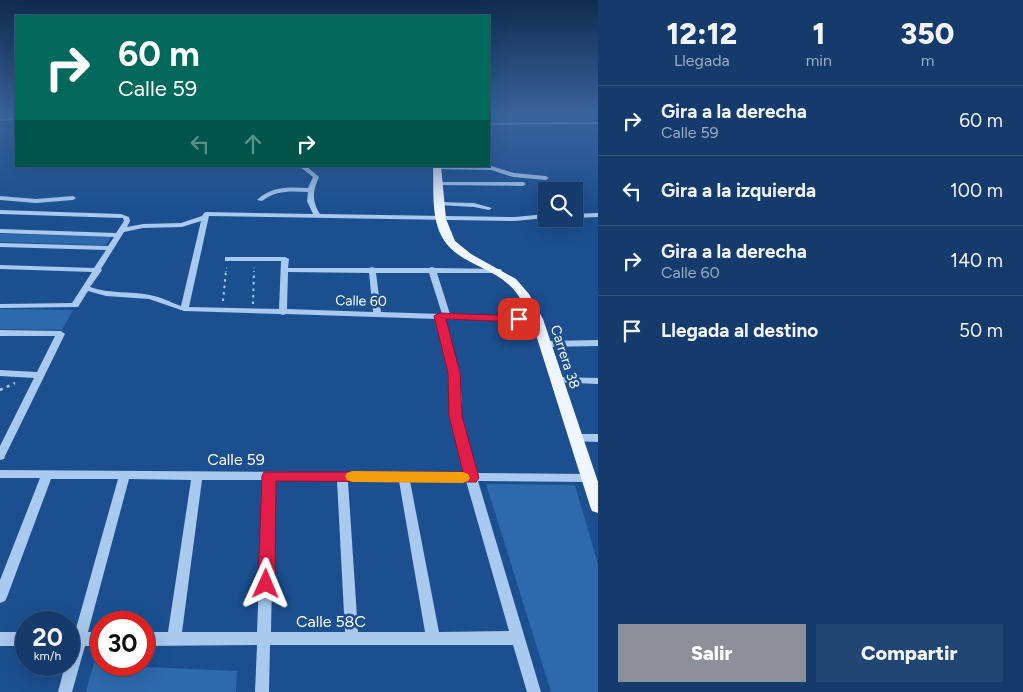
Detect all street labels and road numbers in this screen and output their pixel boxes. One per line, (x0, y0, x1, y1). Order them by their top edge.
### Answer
street label: Calle 60 (335, 292, 387, 310)
street label: Carrera 38 (547, 323, 583, 391)
street label: Calle 59 (207, 450, 265, 469)
street label: Calle 58C (296, 612, 366, 631)

